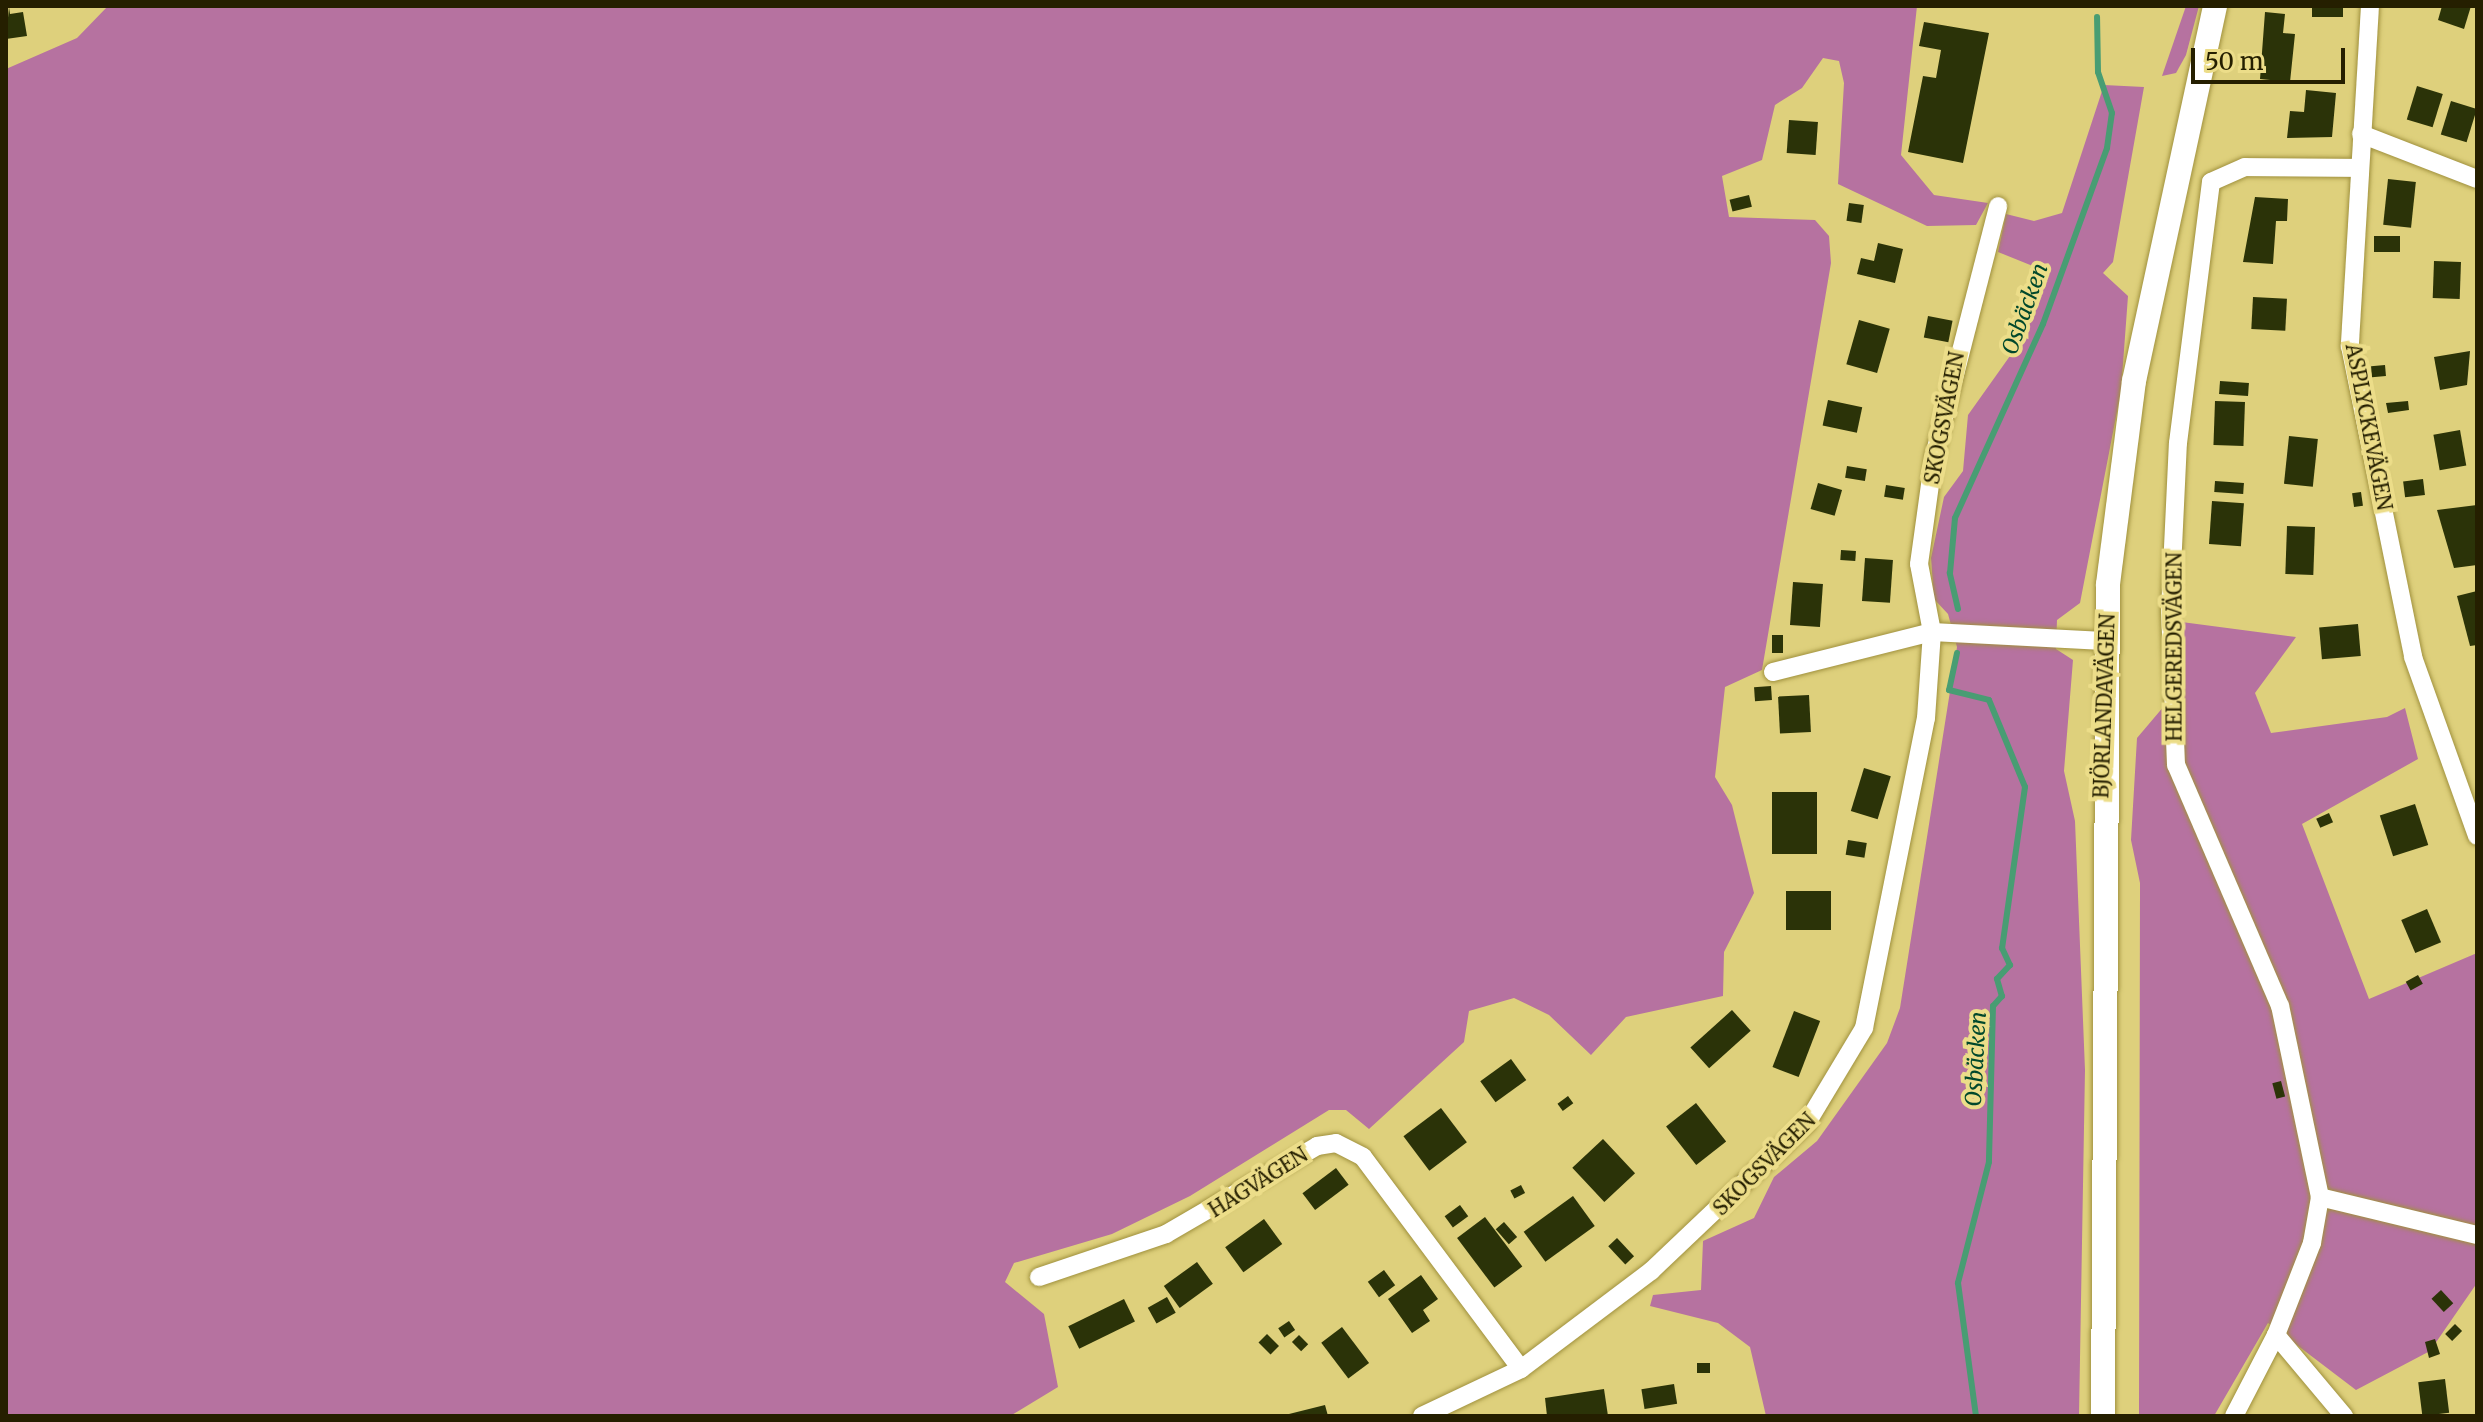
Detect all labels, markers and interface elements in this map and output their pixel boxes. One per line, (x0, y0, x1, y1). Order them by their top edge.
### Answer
scale bar (2195, 32, 2349, 82)
text: 50 m (2205, 46, 2264, 77)
water label: Osbäcken (1996, 260, 2054, 358)
street label: ASPLYCKEVÄGEN (2341, 342, 2397, 512)
street label: SKOGSVÄGEN (1919, 350, 1969, 486)
street label: HELGEREDSVÄGEN (2162, 552, 2186, 742)
street label: BJÖRLANDAVÄGEN (2089, 613, 2119, 799)
water label: Osbäcken (1960, 1011, 1992, 1107)
street label: SKOGSVÄGEN (1708, 1108, 1820, 1220)
street label: HAGVÄGEN (1204, 1142, 1312, 1222)

